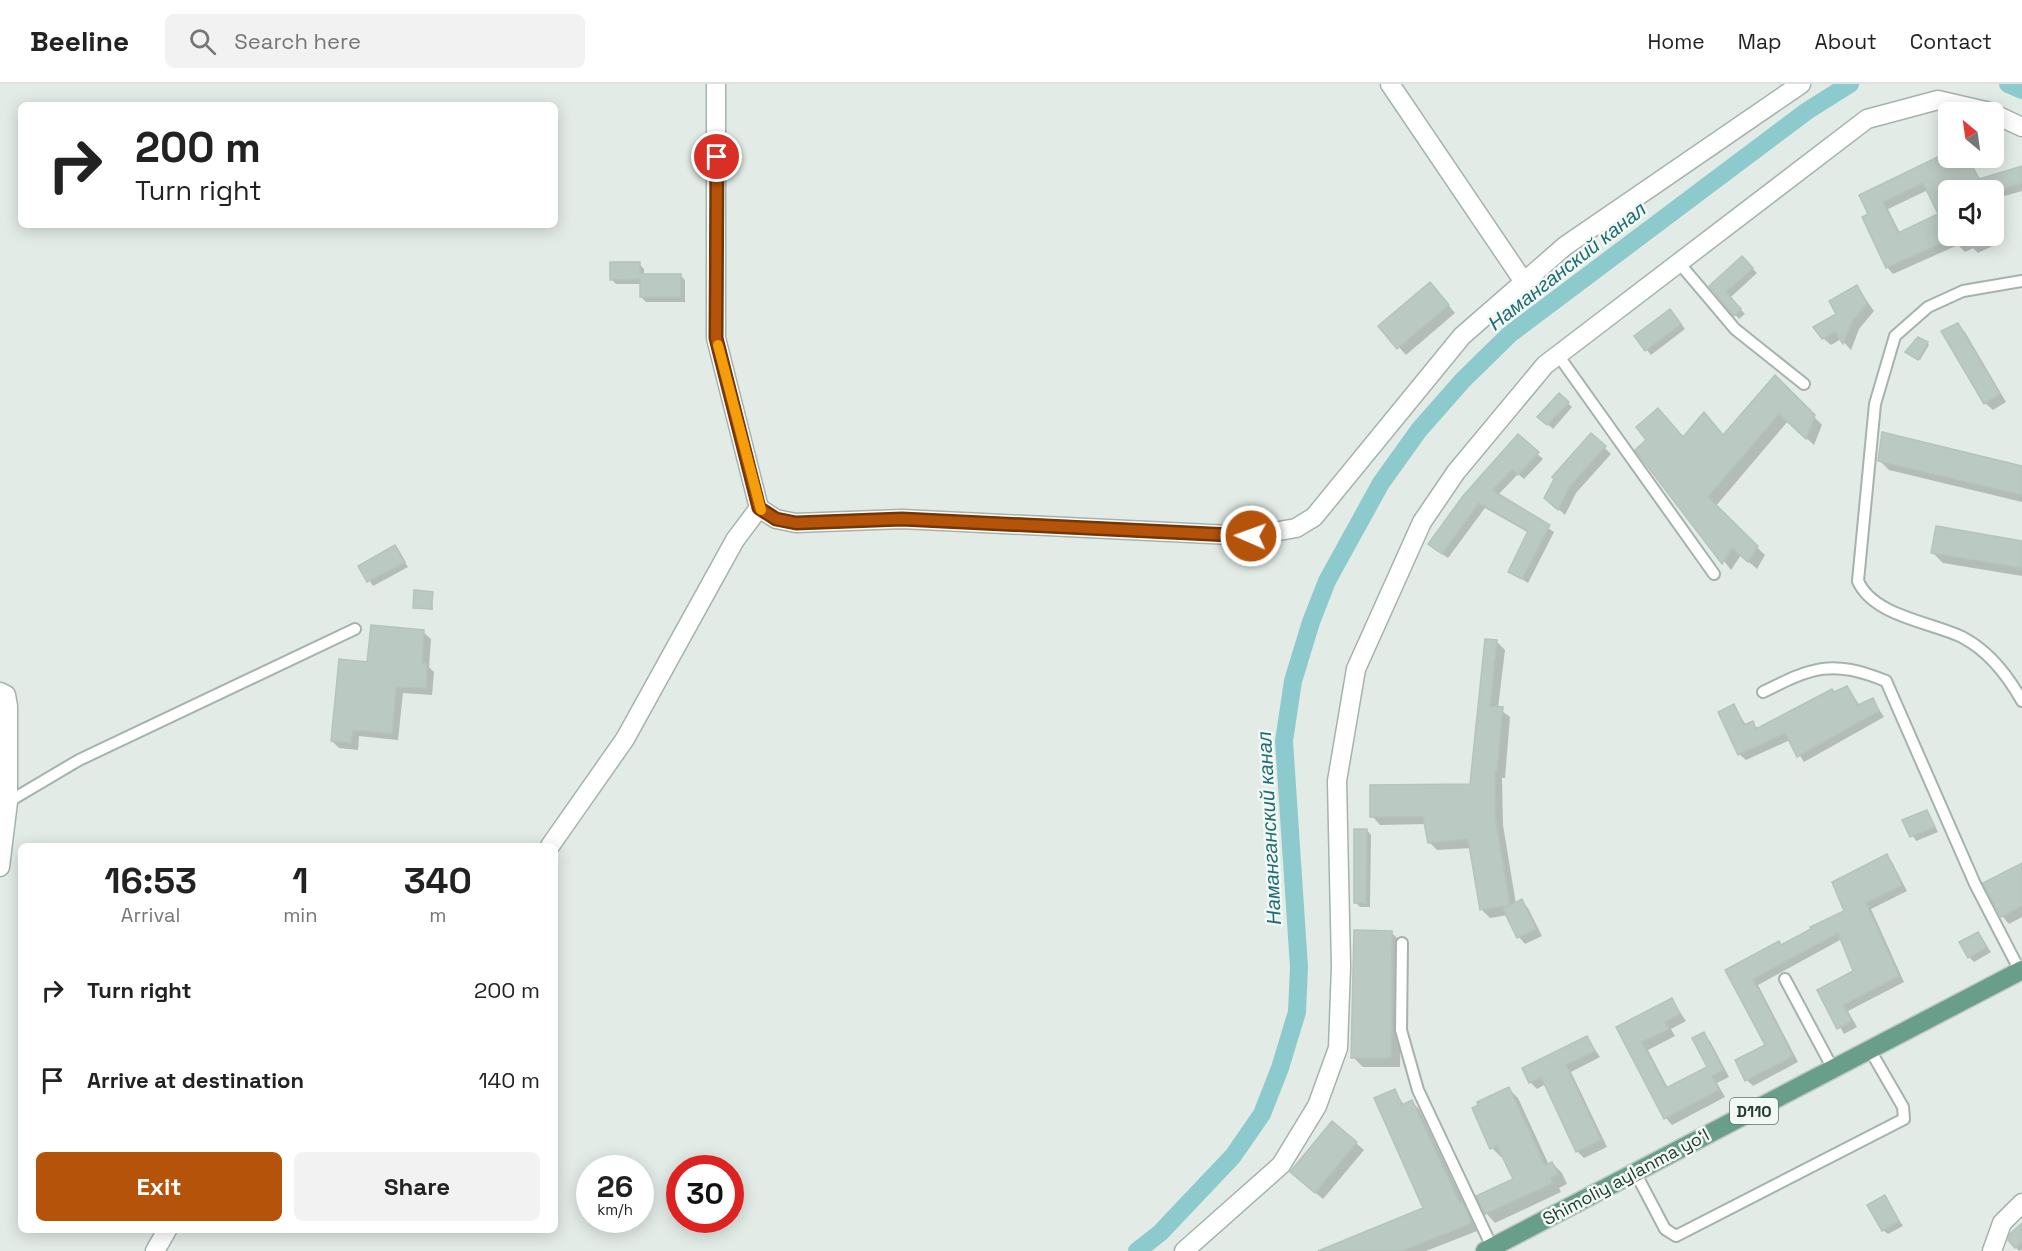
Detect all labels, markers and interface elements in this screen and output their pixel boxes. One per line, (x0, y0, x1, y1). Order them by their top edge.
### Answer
search box (165, 14, 585, 68)
text: Beeline (30, 23, 129, 59)
icon: search (186, 25, 219, 58)
text: Search here (234, 27, 361, 55)
text: Home (1647, 28, 1705, 55)
text: Map (1738, 28, 1782, 55)
text: About (1815, 28, 1877, 55)
text: Contact (1910, 28, 1992, 55)
north arrow (1938, 102, 2004, 168)
map controls (1938, 102, 2004, 246)
text: 200 m (135, 121, 261, 174)
icon: right (36, 126, 114, 204)
pin (691, 131, 742, 182)
icon: arrive (700, 140, 733, 173)
text: Turn right (135, 173, 262, 208)
button: sound (1938, 180, 2004, 246)
water label: Наманганский канал (1483, 196, 1651, 336)
position arrow (1219, 504, 1283, 568)
water label: Наманганский канал (1251, 731, 1287, 925)
text: 16:53 (104, 858, 197, 904)
text: 1 (292, 858, 308, 904)
text: 340 (404, 858, 472, 904)
text: Arrival (121, 902, 180, 928)
text: min (283, 902, 318, 928)
text: m (429, 902, 446, 928)
icon: right (36, 974, 69, 1007)
text: Turn right (87, 976, 192, 1004)
text: 200 m (474, 976, 540, 1004)
icon: arrive (36, 1064, 69, 1097)
text: Arrive at destination (87, 1066, 304, 1094)
text: 140 m (478, 1066, 540, 1094)
road number: D110 (1730, 1098, 1778, 1124)
street label: Shimoliy aylanma yoʻl (1539, 1123, 1713, 1230)
button: Exit (36, 1152, 282, 1221)
button: Share (294, 1152, 540, 1221)
speed limit sign: 30 (666, 1155, 744, 1233)
text: 26 (597, 1167, 633, 1206)
text: km/h (597, 1200, 633, 1219)

